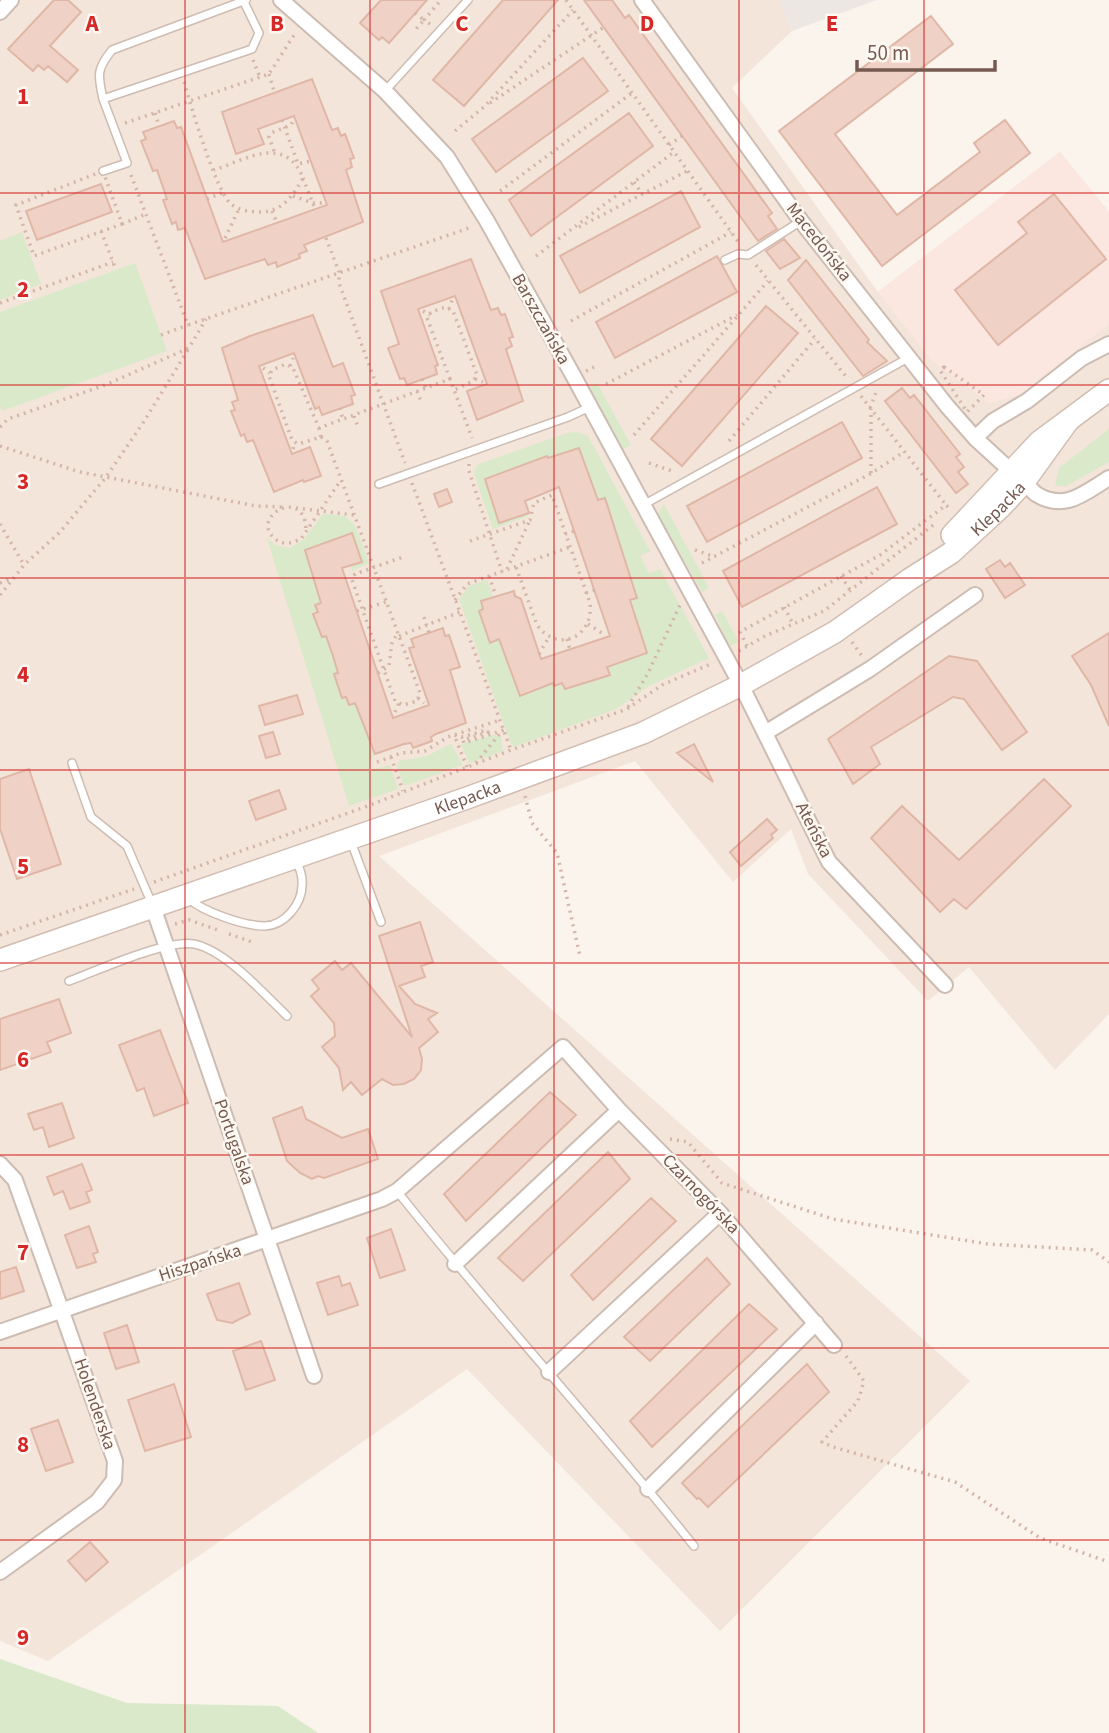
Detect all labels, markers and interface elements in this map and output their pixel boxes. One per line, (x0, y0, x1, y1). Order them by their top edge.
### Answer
text: A (84, 7, 99, 40)
text: B (270, 7, 284, 40)
text: C (455, 7, 469, 40)
text: D (640, 7, 654, 40)
text: E (826, 7, 838, 40)
scale bar (857, 28, 995, 72)
text: 50 m (867, 38, 909, 68)
text: 1 (17, 80, 29, 113)
street label: Macedońska (780, 197, 858, 287)
street label: Barszczańska (506, 269, 576, 369)
text: 2 (17, 273, 29, 306)
text: 3 (17, 465, 29, 498)
street label: Klepacka (965, 476, 1031, 542)
text: 4 (17, 658, 29, 691)
street label: Klepacka (431, 774, 504, 821)
street label: Ateńska (789, 798, 839, 862)
text: 5 (17, 850, 29, 883)
text: 6 (17, 1043, 29, 1076)
street label: Portugalska (208, 1096, 260, 1188)
street label: Czarnogórska (656, 1148, 746, 1240)
text: 7 (17, 1236, 29, 1269)
street label: Hiszpańska (156, 1238, 244, 1288)
street label: Holenderska (68, 1355, 122, 1453)
text: 8 (17, 1428, 29, 1461)
text: 9 (17, 1621, 29, 1654)

